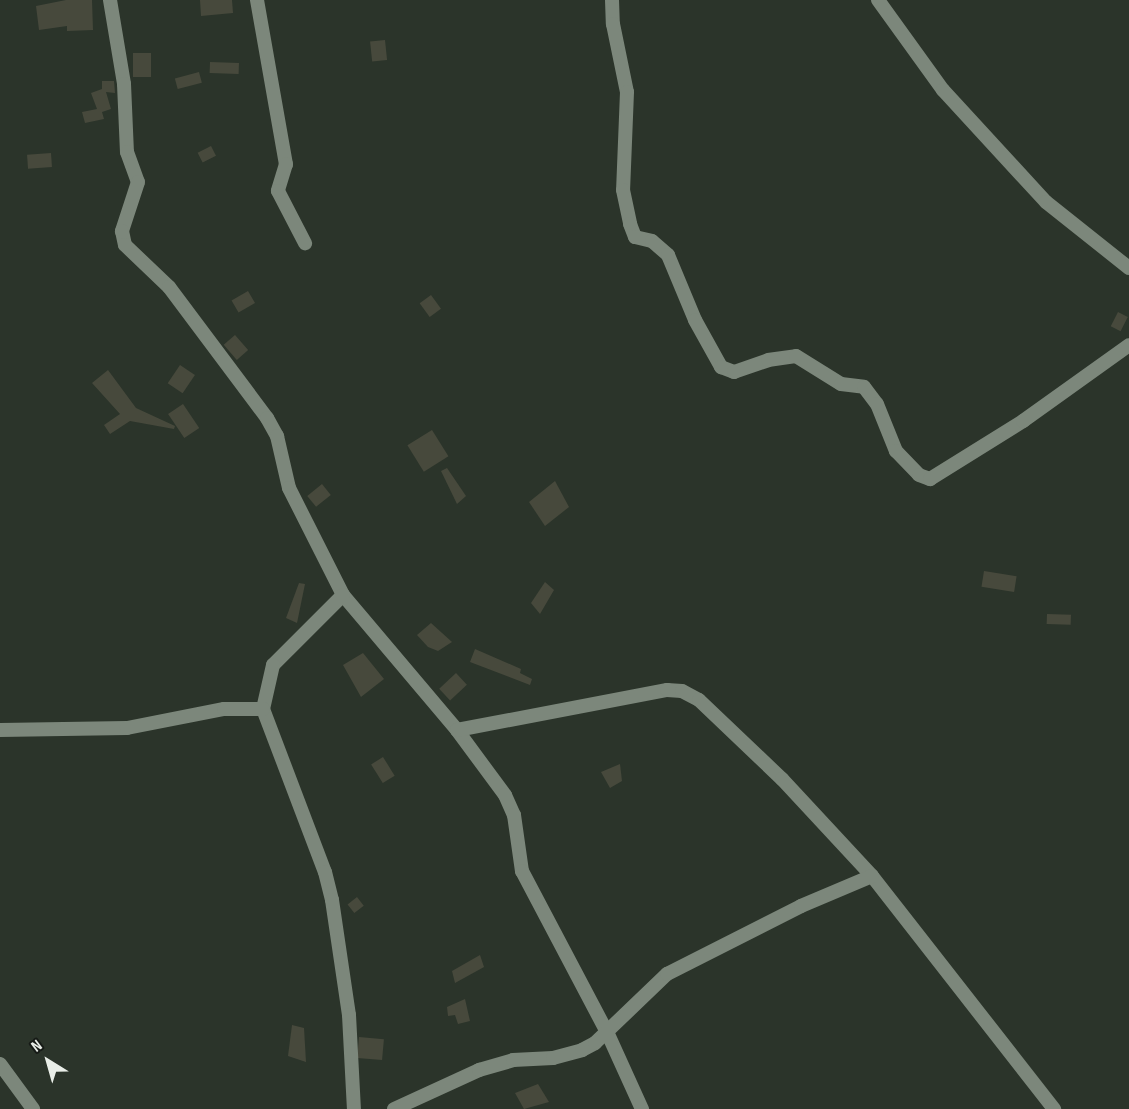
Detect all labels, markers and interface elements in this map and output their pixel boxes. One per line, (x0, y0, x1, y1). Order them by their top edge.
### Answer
north arrow (18, 1031, 78, 1091)
text: N (28, 1036, 46, 1056)

